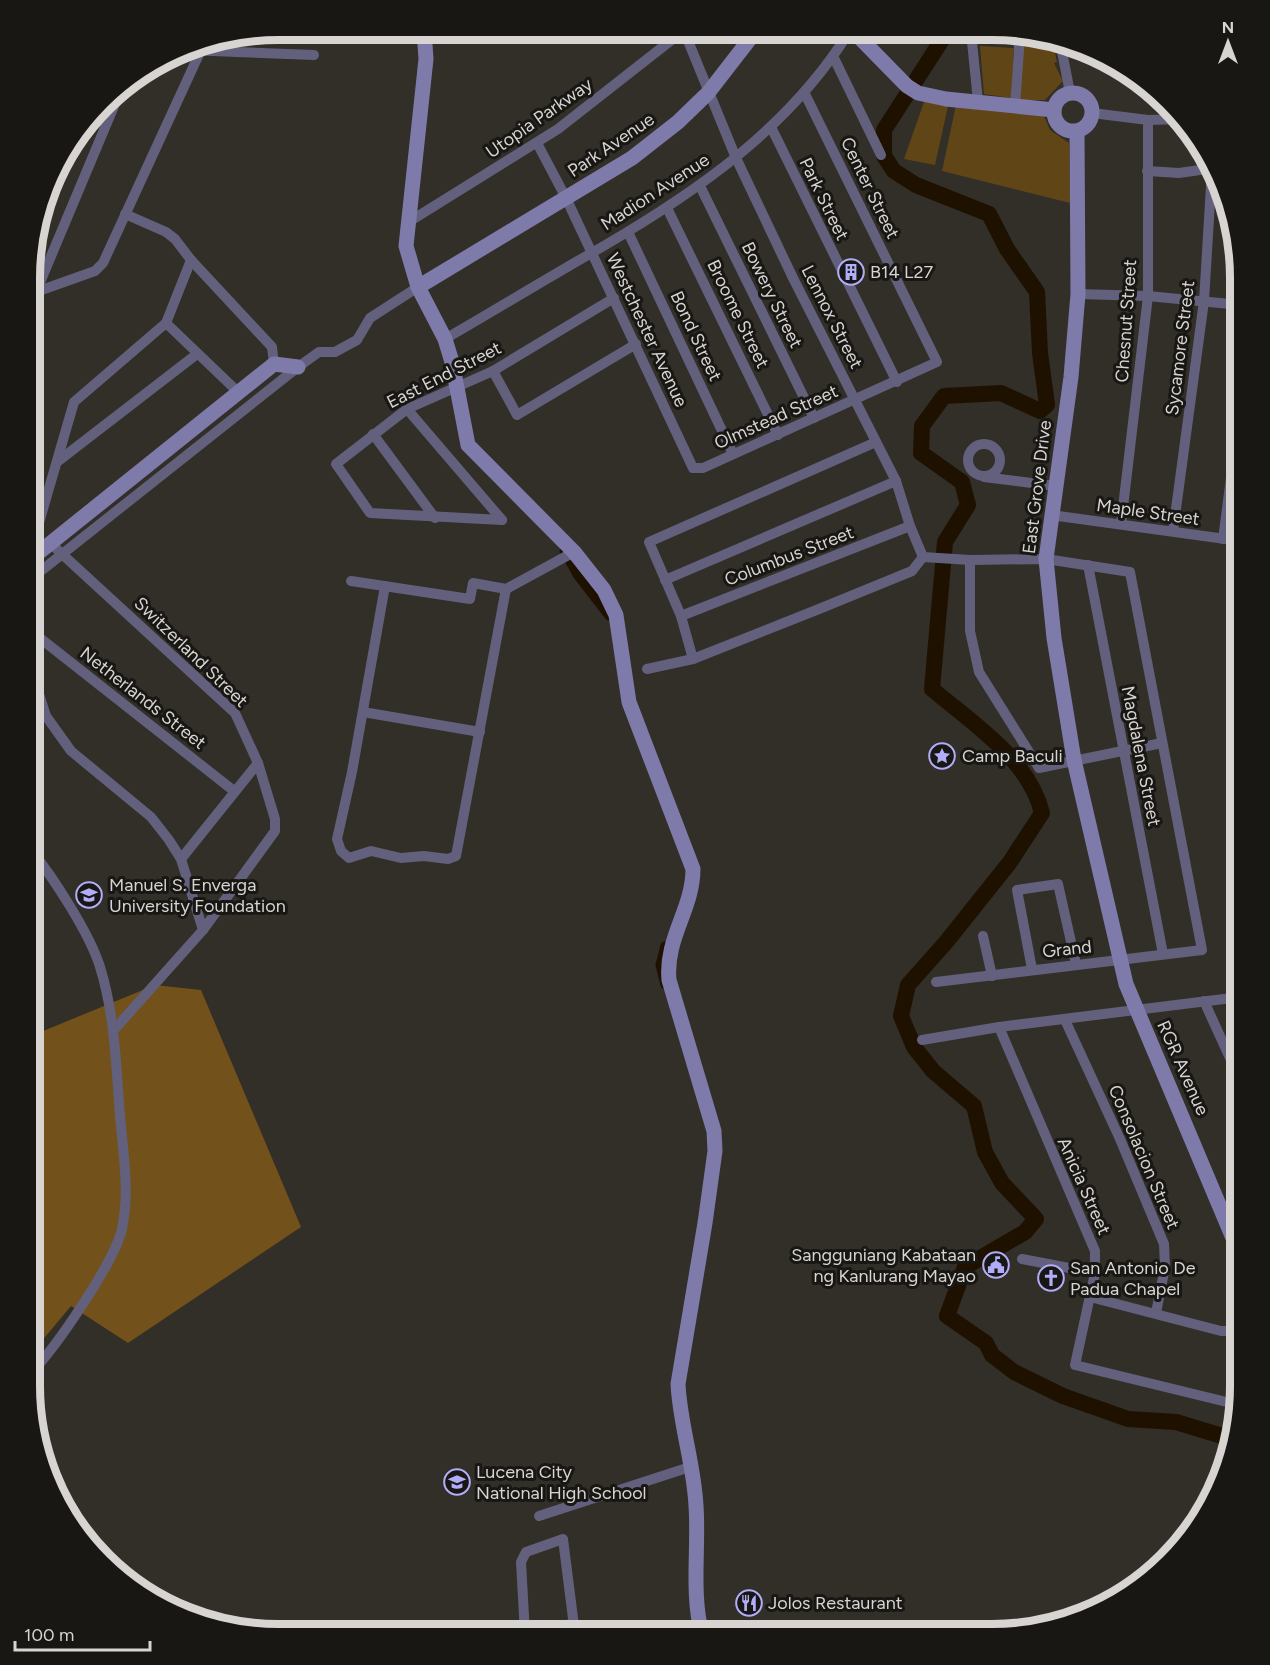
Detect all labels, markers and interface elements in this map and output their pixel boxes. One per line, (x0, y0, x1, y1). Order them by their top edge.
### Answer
north arrow (1198, 12, 1258, 72)
text: N (1222, 18, 1234, 37)
street label: Utopia Parkway (481, 73, 597, 163)
street label: Park Avenue (564, 108, 659, 182)
street label: Center Street (836, 134, 904, 243)
street label: Madion Avenue (597, 149, 714, 235)
street label: Park Street (795, 154, 853, 244)
street label: Bowery Street (737, 238, 807, 352)
street label: Westchester Avenue (602, 249, 692, 411)
street label: Broome Street (702, 256, 774, 372)
building icon: B14 L27 (836, 257, 866, 287)
street label: Chesnut Street (1111, 259, 1141, 383)
place label: B14 L27 (870, 261, 933, 283)
street label: Lennox Street (797, 262, 868, 373)
street label: Sycamore Street (1161, 279, 1199, 417)
street label: Bond Street (666, 287, 727, 385)
street label: East End Street (383, 337, 505, 413)
street label: Olmstead Street (711, 380, 841, 454)
street label: East Grove Drive (1018, 419, 1056, 555)
street label: Maple Street (1095, 494, 1201, 530)
street label: Columbus Street (721, 521, 857, 591)
street label: Switzerland Street (130, 592, 253, 712)
street label: Netherlands Street (76, 642, 210, 754)
street label: Magdalena Street (1117, 684, 1165, 828)
place icon: Camp Baculi (927, 741, 957, 771)
place label: Camp Baculi (962, 745, 1063, 767)
place label: Manuel S. Enverga University Foundation (109, 874, 286, 917)
school or university icon: Manuel S. Enverga University Foundation (74, 880, 104, 910)
street label: Grand (1041, 935, 1093, 963)
street label: RGR Avenue (1152, 1017, 1214, 1119)
street label: Consolacion Street (1104, 1082, 1184, 1233)
street label: Anicia Street (1053, 1134, 1115, 1238)
place label: Sangguniang Kabataan ng Kanlurang Mayao (791, 1244, 976, 1287)
public building icon: Sangguniang Kabataan ng Kanlurang Mayao (981, 1250, 1011, 1280)
place label: San Antonio De Padua Chapel (1070, 1257, 1196, 1300)
church icon: San Antonio De Padua Chapel (1036, 1263, 1066, 1293)
place label: Lucena City National High School (476, 1461, 647, 1504)
school or university icon: Lucena City National High School (442, 1467, 472, 1497)
restaurant icon: Jolos Restaurant (734, 1588, 764, 1618)
place label: Jolos Restaurant (768, 1592, 903, 1614)
scale bar (15, 1614, 150, 1652)
text: 100 m (24, 1624, 74, 1646)

